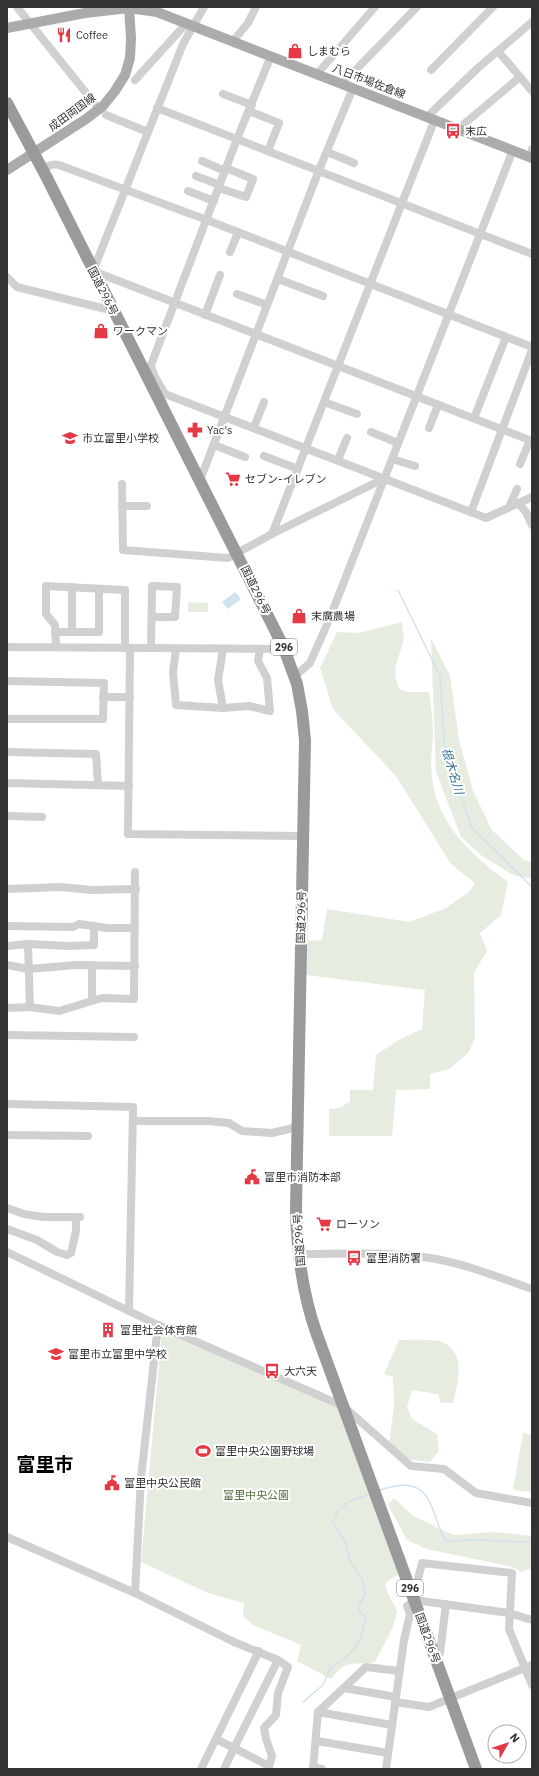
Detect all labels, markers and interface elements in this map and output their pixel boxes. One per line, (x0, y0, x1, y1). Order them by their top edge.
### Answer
restaurant icon: Coffee (55, 26, 73, 44)
place label: Coffee (76, 28, 108, 42)
shop icon: しまむら (286, 42, 304, 60)
place label: しまむら (307, 44, 351, 58)
street label: 八日市場佐倉線 (331, 61, 407, 101)
street label: 成田両国線 (46, 90, 98, 134)
bus stop icon: 末広 (444, 122, 462, 140)
place label: 末広 (465, 124, 487, 138)
street label: 国道296号 (85, 264, 121, 318)
shop icon: ワークマン (92, 322, 110, 340)
place label: ワークマン (113, 324, 168, 338)
pharmacy icon: Yac's (186, 421, 204, 439)
place label: Yac's (207, 423, 232, 437)
school or university icon: 市立富里小学校 (61, 429, 79, 447)
place label: 市立富里小学校 (82, 431, 159, 445)
supermarket icon: セブン-イレブン (224, 470, 242, 488)
place label: セブン-イレブン (245, 472, 326, 486)
street label: 国道296号 (238, 563, 274, 617)
shop icon: 末廣農場 (290, 607, 308, 625)
place label: 末廣農場 (311, 609, 355, 623)
road number: 296 (271, 639, 297, 655)
water label: 根木名川 (439, 746, 468, 798)
street label: 国道296号 (294, 890, 308, 944)
public building icon: 富里市消防本部 (243, 1168, 261, 1186)
place label: 富里市消防本部 (264, 1170, 341, 1184)
street label: 国道296号 (290, 1213, 308, 1267)
supermarket icon: ローソン (315, 1215, 333, 1233)
place label: ローソン (336, 1217, 380, 1231)
bus stop icon: 富里消防署 (345, 1249, 363, 1267)
place label: 富里消防署 (366, 1251, 421, 1265)
building icon: 富里社会体育館 (99, 1321, 117, 1339)
place label: 富里社会体育館 (120, 1323, 197, 1337)
school or university icon: 富里市立富里中学校 (47, 1345, 65, 1363)
place label: 富里市立富里中学校 (68, 1347, 167, 1361)
bus stop icon: 大六天 (263, 1362, 281, 1380)
place label: 大六天 (284, 1364, 317, 1378)
sports icon: 富里中央公園野球場 (194, 1442, 212, 1460)
place label: 富里中央公園野球場 (215, 1444, 314, 1458)
district label: 富里市 (16, 1452, 74, 1476)
public building icon: 富里中央公民館 (103, 1474, 121, 1492)
place label: 富里中央公民館 (124, 1476, 201, 1490)
park label: 富里中央公園 (223, 1488, 289, 1502)
road number: 296 (397, 1580, 423, 1596)
street label: 国道296号 (412, 1611, 444, 1665)
north arrow (487, 1724, 527, 1764)
text: N (507, 1730, 523, 1745)

